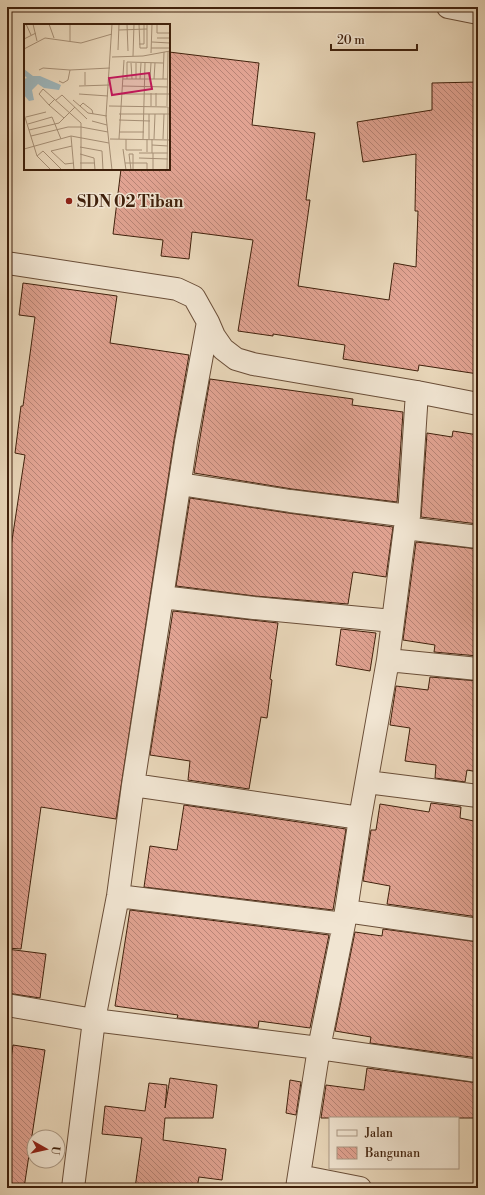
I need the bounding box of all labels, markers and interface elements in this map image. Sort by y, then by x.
inset map [24,24,170,170]
scale bar [331,26,417,52]
text: 20 m [337,33,365,48]
place label: SDN 02 Tiban [77,192,184,212]
marker: SDN 02 Tiban [64,196,74,206]
legend [329,1117,459,1169]
text: Jalan [364,1126,393,1141]
north arrow [26,1129,66,1169]
text: U [47,1145,62,1156]
text: Bangunan [364,1146,420,1161]

